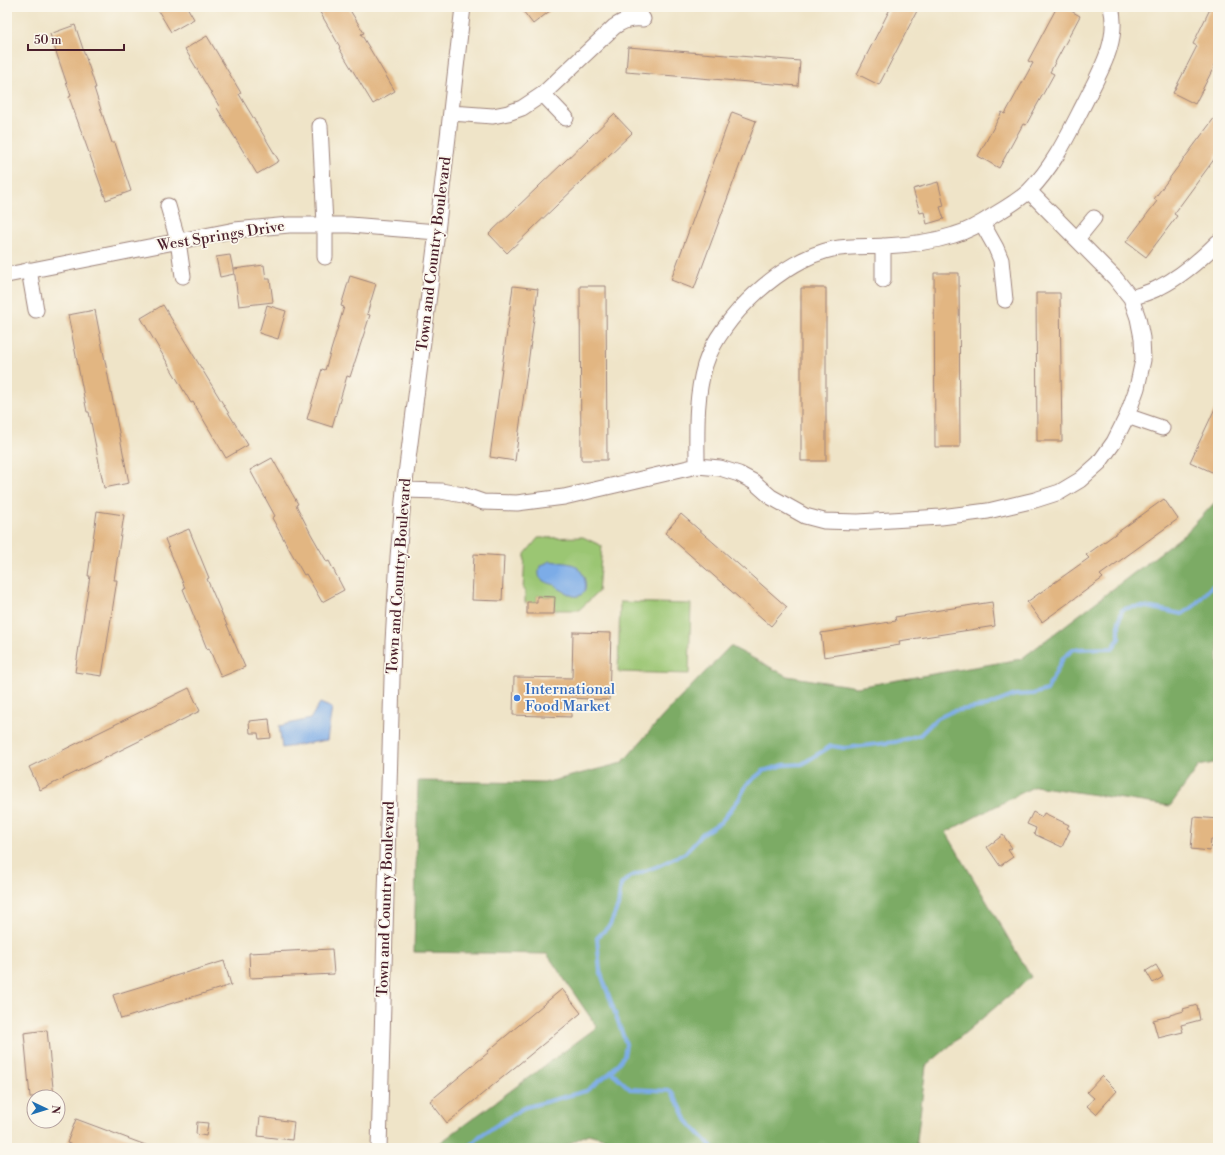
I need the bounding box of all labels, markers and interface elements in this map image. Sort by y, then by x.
scale bar [28,26,124,52]
text: 50 m [34,33,62,48]
street label: Town and Country Boulevard [413,155,455,353]
street label: West Springs Drive [155,217,286,256]
street label: Town and Country Boulevard [383,477,415,675]
place label: International Food Market [525,680,616,716]
marker: International Food Market [512,693,522,703]
street label: Town and Country Boulevard [373,800,399,997]
north arrow [26,1089,66,1129]
text: N [48,1105,62,1115]

